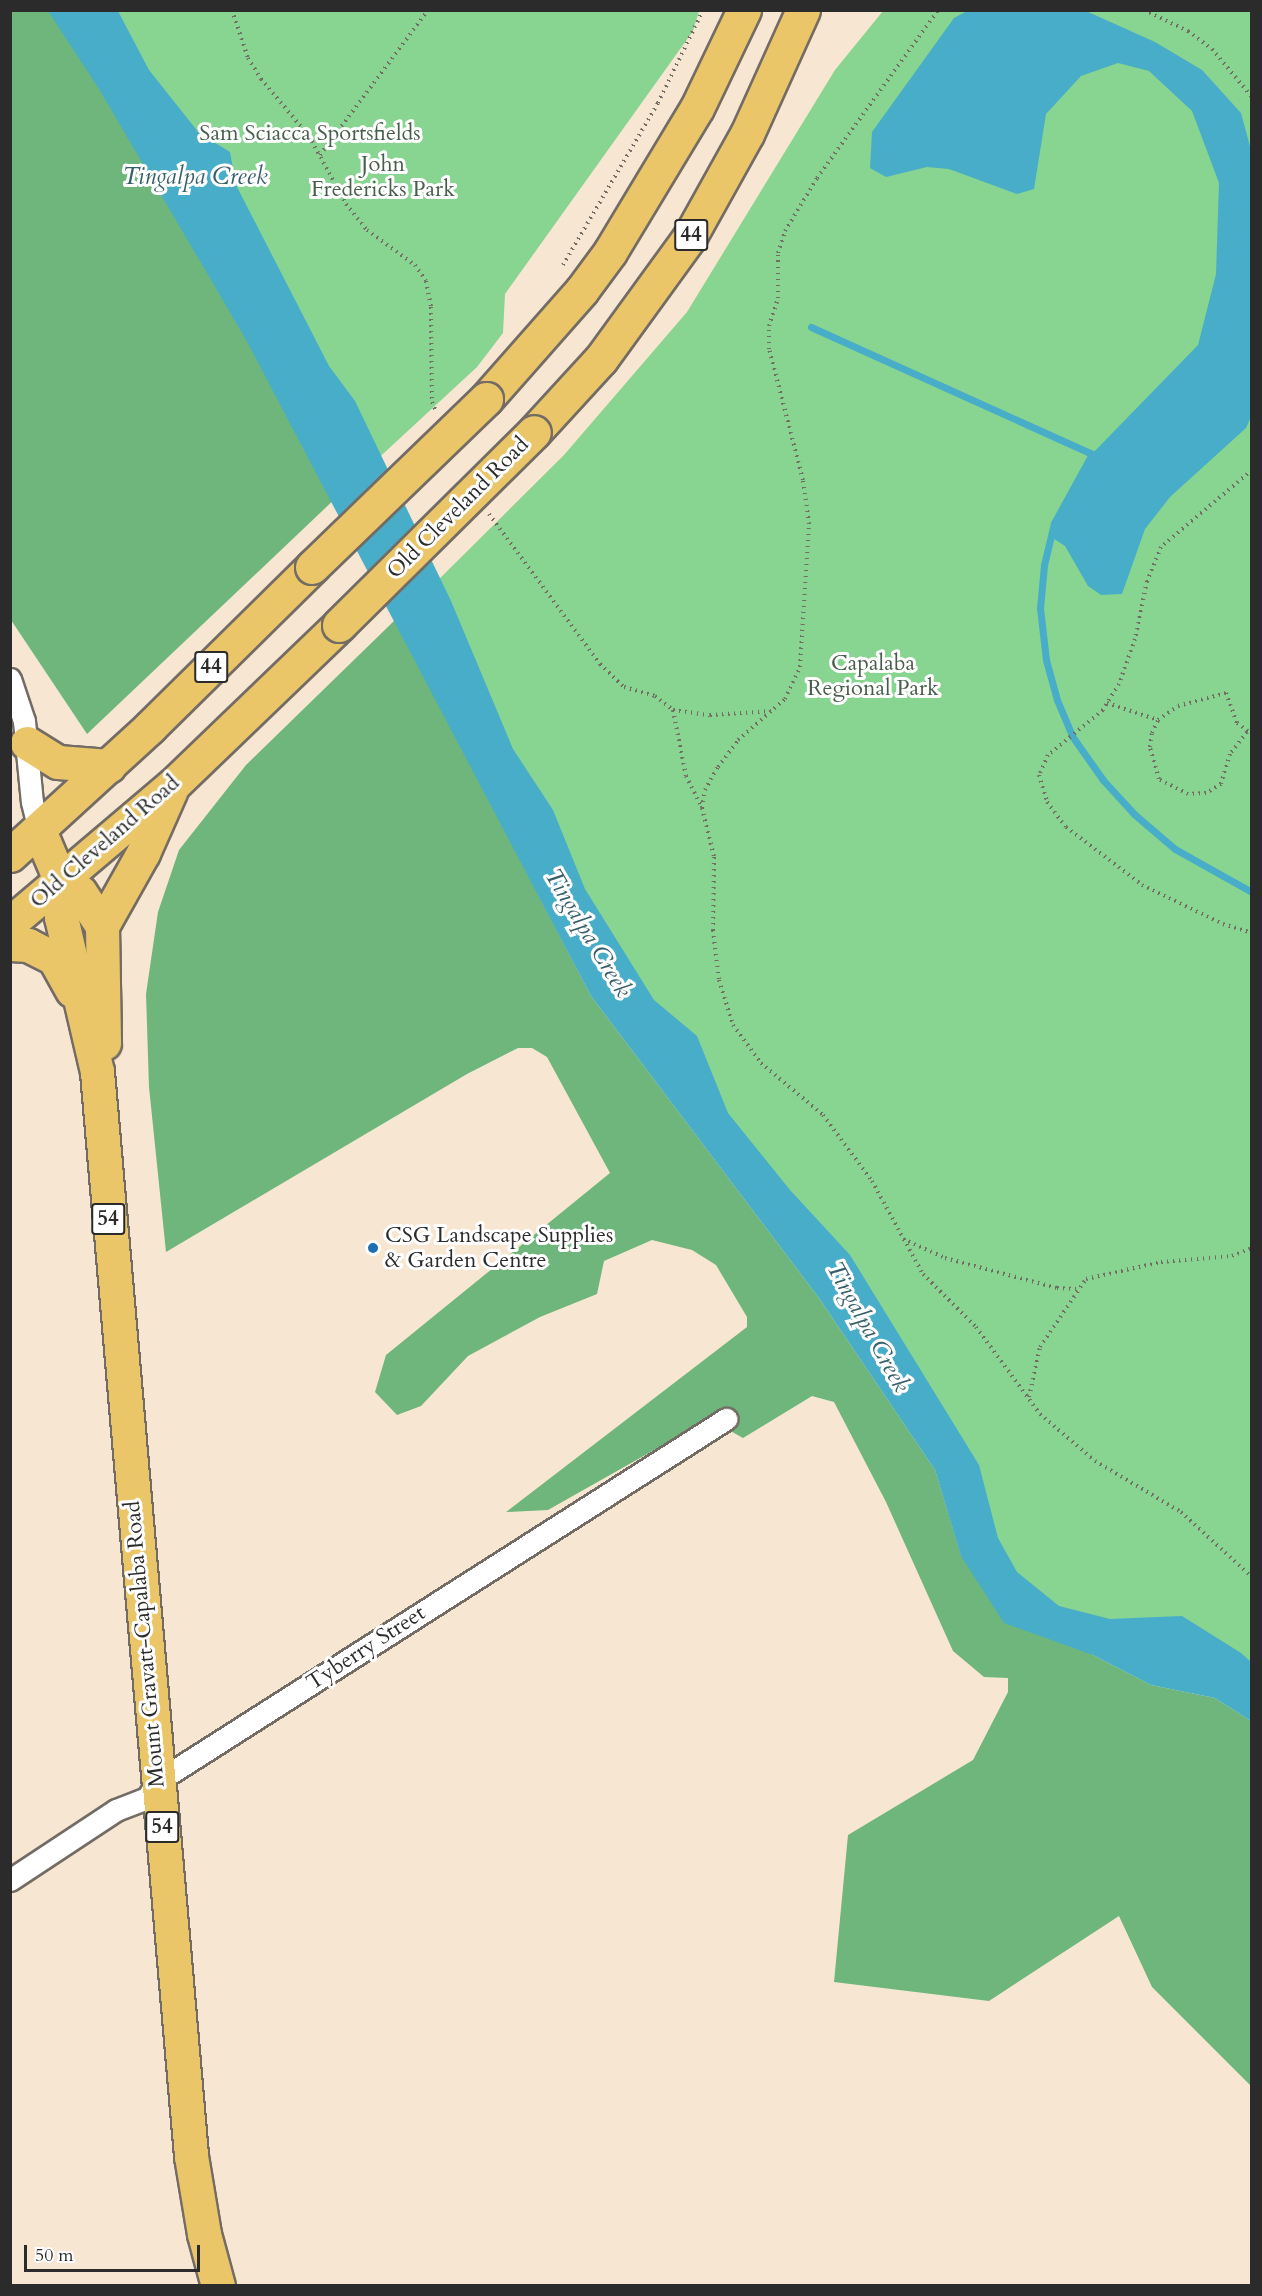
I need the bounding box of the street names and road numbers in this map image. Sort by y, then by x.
road number: 44 [673,217,709,253]
street label: Old Cleveland Road [382,432,534,584]
road number: 44 [193,649,229,685]
street label: Old Cleveland Road [25,770,185,914]
road number: 54 [90,1201,126,1237]
street label: Mount Gravatt-Capalaba Road [119,1500,171,1788]
street label: Tyberry Street [302,1600,430,1696]
road number: 54 [144,1809,180,1845]

